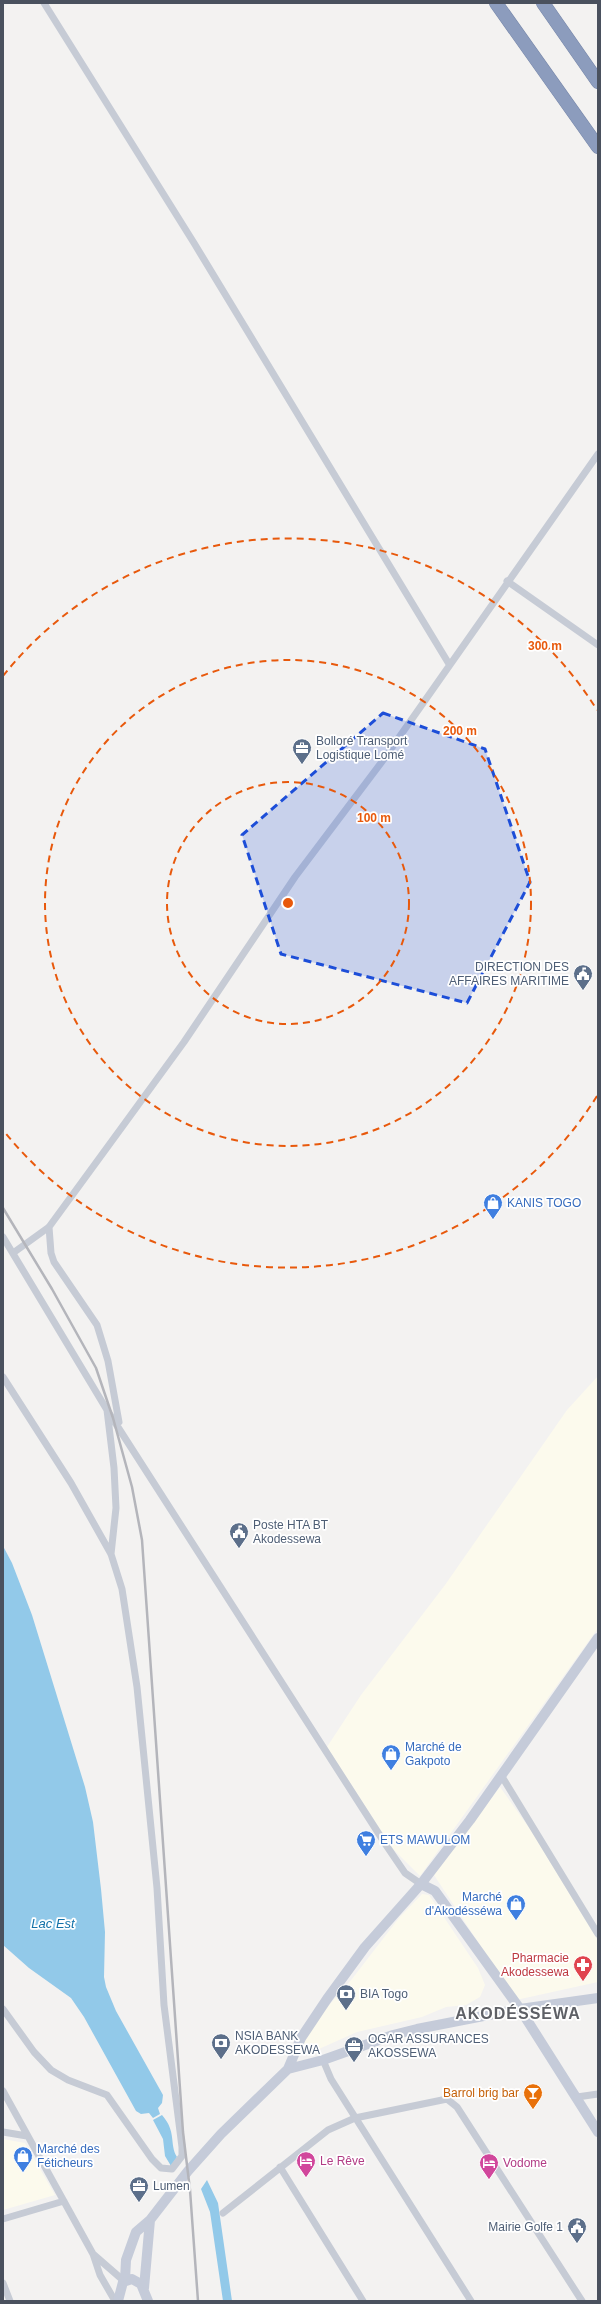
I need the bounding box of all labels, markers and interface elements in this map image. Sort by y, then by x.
text: 300 m [528,639,562,653]
text: 200 m [443,724,477,738]
place label: Bolloré Transport Logistique Lomé [316,734,408,762]
office icon: Bolloré Transport Logistique Lomé [291,737,313,765]
text: 100 m [357,811,391,825]
centre of rings [281,896,295,910]
place label: DIRECTION DES AFFAIRES MARITIME [449,960,569,988]
public building icon: DIRECTION DES AFFAIRES MARITIME [572,963,594,991]
shop icon: KANIS TOGO [482,1192,504,1220]
place label: KANIS TOGO [507,1196,581,1210]
place label: Poste HTA BT Akodessewa [253,1518,329,1546]
public building icon: Poste HTA BT Akodessewa [228,1521,250,1549]
place label: Marché de Gakpoto [405,1740,462,1768]
shop icon: Marché de Gakpoto [380,1743,402,1771]
supermarket icon: ETS MAWULOM [355,1829,377,1857]
place label: ETS MAWULOM [380,1833,470,1847]
place label: Marché d'Akodésséwa [425,1890,502,1918]
shop icon: Marché d'Akodésséwa [505,1893,527,1921]
water label: Lac Est [31,1916,76,1931]
place label: Pharmacie Akodessewa [501,1951,569,1979]
pharmacy icon: Pharmacie Akodessewa [572,1954,594,1982]
bank icon: BIA Togo [335,1983,357,2011]
place label: BIA Togo [360,1987,408,2001]
district label: AKODÉSSÉWA [455,2004,581,2022]
place label: NSIA BANK AKODESSEWA [235,2029,320,2057]
bank icon: NSIA BANK AKODESSEWA [210,2032,232,2060]
place label: OGAR ASSURANCES AKOSSEWA [368,2032,489,2060]
office icon: OGAR ASSURANCES AKOSSEWA [343,2035,365,2063]
bar icon: Barrol brig bar [522,2082,544,2110]
place label: Barrol brig bar [443,2086,519,2100]
place label: Marché des Féticheurs [37,2142,100,2170]
shop icon: Marché des Féticheurs [12,2145,34,2173]
hotel icon: Le Rêve [295,2150,317,2178]
hotel icon: Vodome [478,2152,500,2180]
place label: Le Rêve [320,2154,365,2168]
place label: Vodome [503,2156,547,2170]
office icon: Lumen [128,2175,150,2203]
place label: Lumen [153,2179,190,2193]
public building icon: Mairie Golfe 1 [566,2216,588,2244]
place label: Mairie Golfe 1 [488,2220,563,2234]

